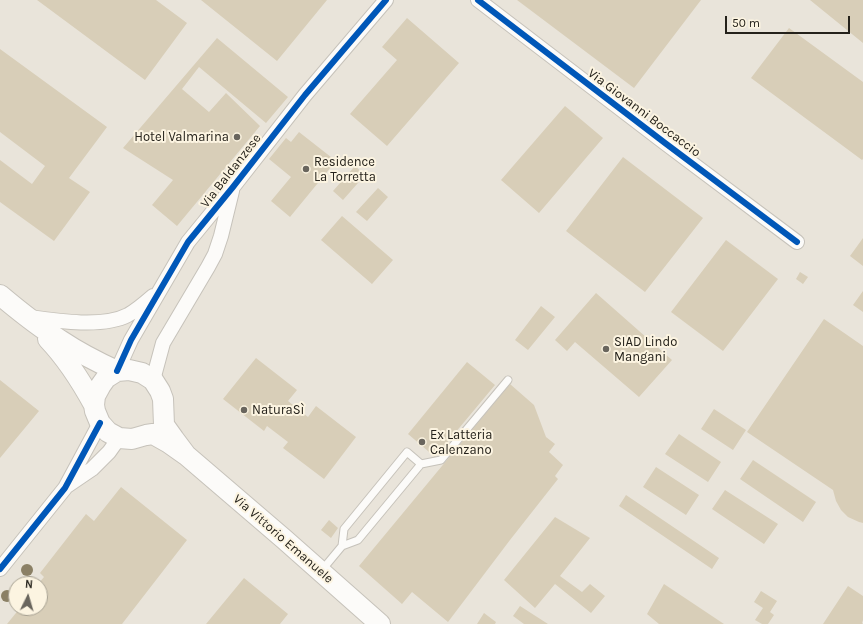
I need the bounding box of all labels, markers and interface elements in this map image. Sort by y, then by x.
scale bar [727,8,852,34]
text: 50 m [732,16,760,30]
street label: Via Giovanni Boccaccio [584,65,704,161]
place label: Hotel Valmarina [134,129,229,145]
street label: Via Baldanzese [197,131,265,211]
marker: Hotel Valmarina [232,132,242,142]
place label: Residence La Torretta [314,154,376,185]
marker: Residence La Torretta [301,164,311,174]
place label: SIAD Lindo Mangani [614,334,677,365]
marker: SIAD Lindo Mangani [601,344,611,354]
place label: NaturaSì [252,402,304,418]
marker: NaturaSì [239,405,249,415]
place label: Ex Latteria Calenzano [430,427,492,458]
marker: Ex Latteria Calenzano [417,437,427,447]
street label: Via Vittorio Emanuele [230,491,336,587]
north arrow [8,576,48,616]
text: N [24,578,33,591]

